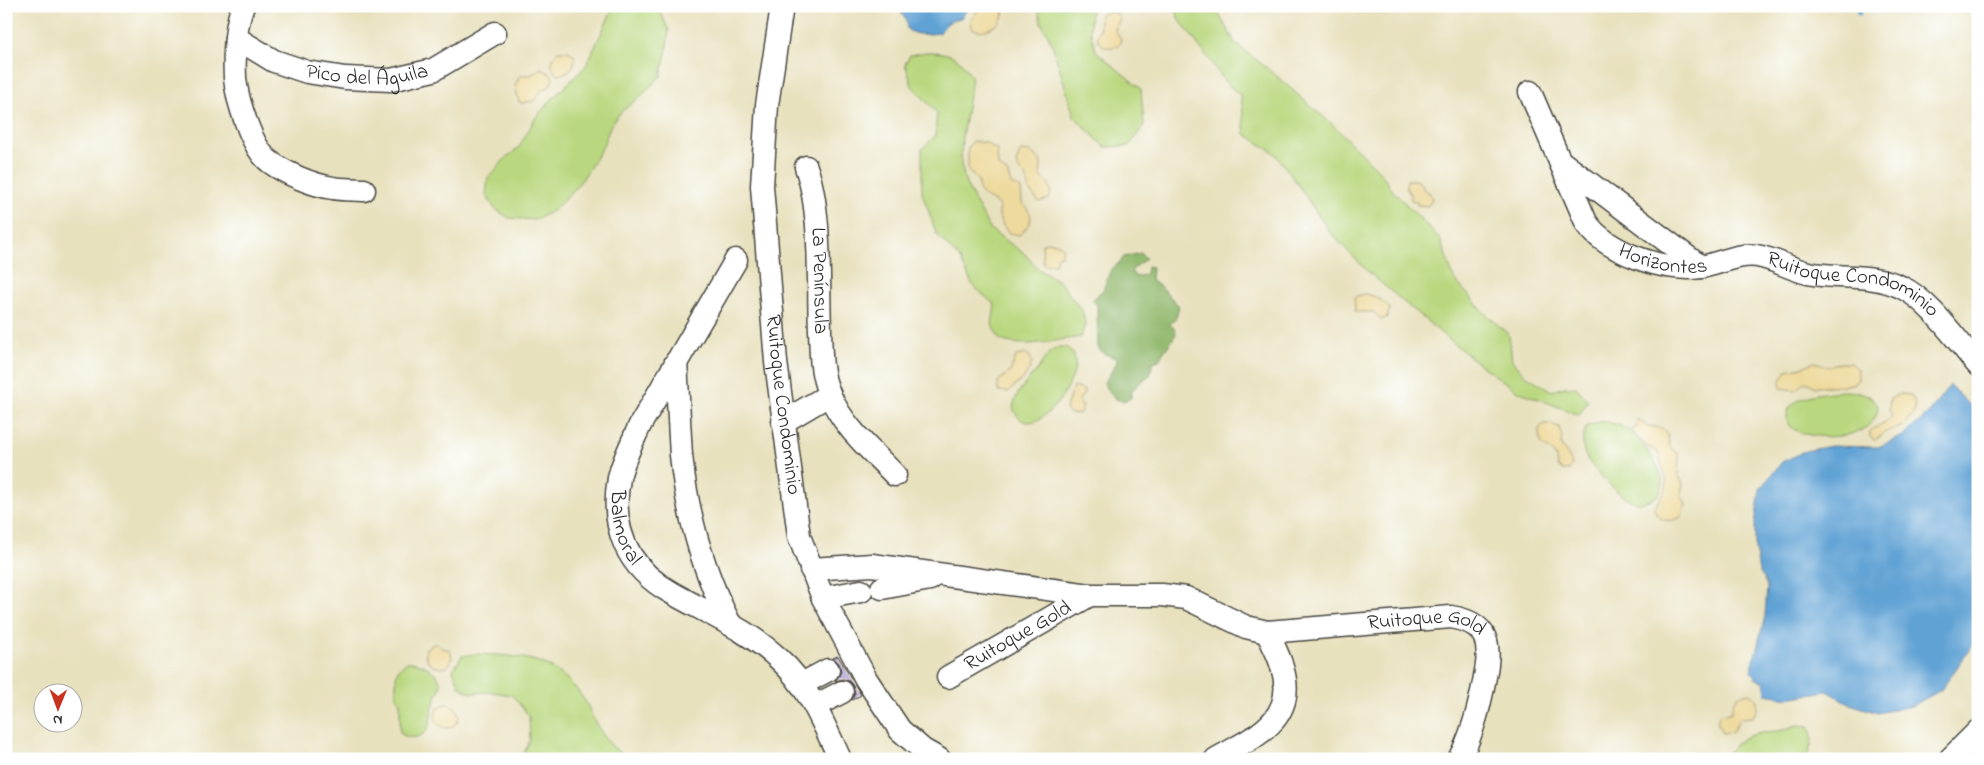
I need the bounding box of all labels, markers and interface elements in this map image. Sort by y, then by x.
street label: Pico del Águila [304,57,431,97]
street label: La Península [802,226,835,335]
street label: Horizontes [1613,236,1710,283]
street label: Ruitoque Condominio [1762,244,1946,325]
street label: Ruitoque Condominio [757,313,808,497]
street label: Balmoral [602,488,648,572]
street label: Ruitoque Gold [959,594,1078,679]
street label: Ruitoque Gold [1366,602,1493,643]
north arrow [32,682,82,732]
text: N [53,709,63,730]

